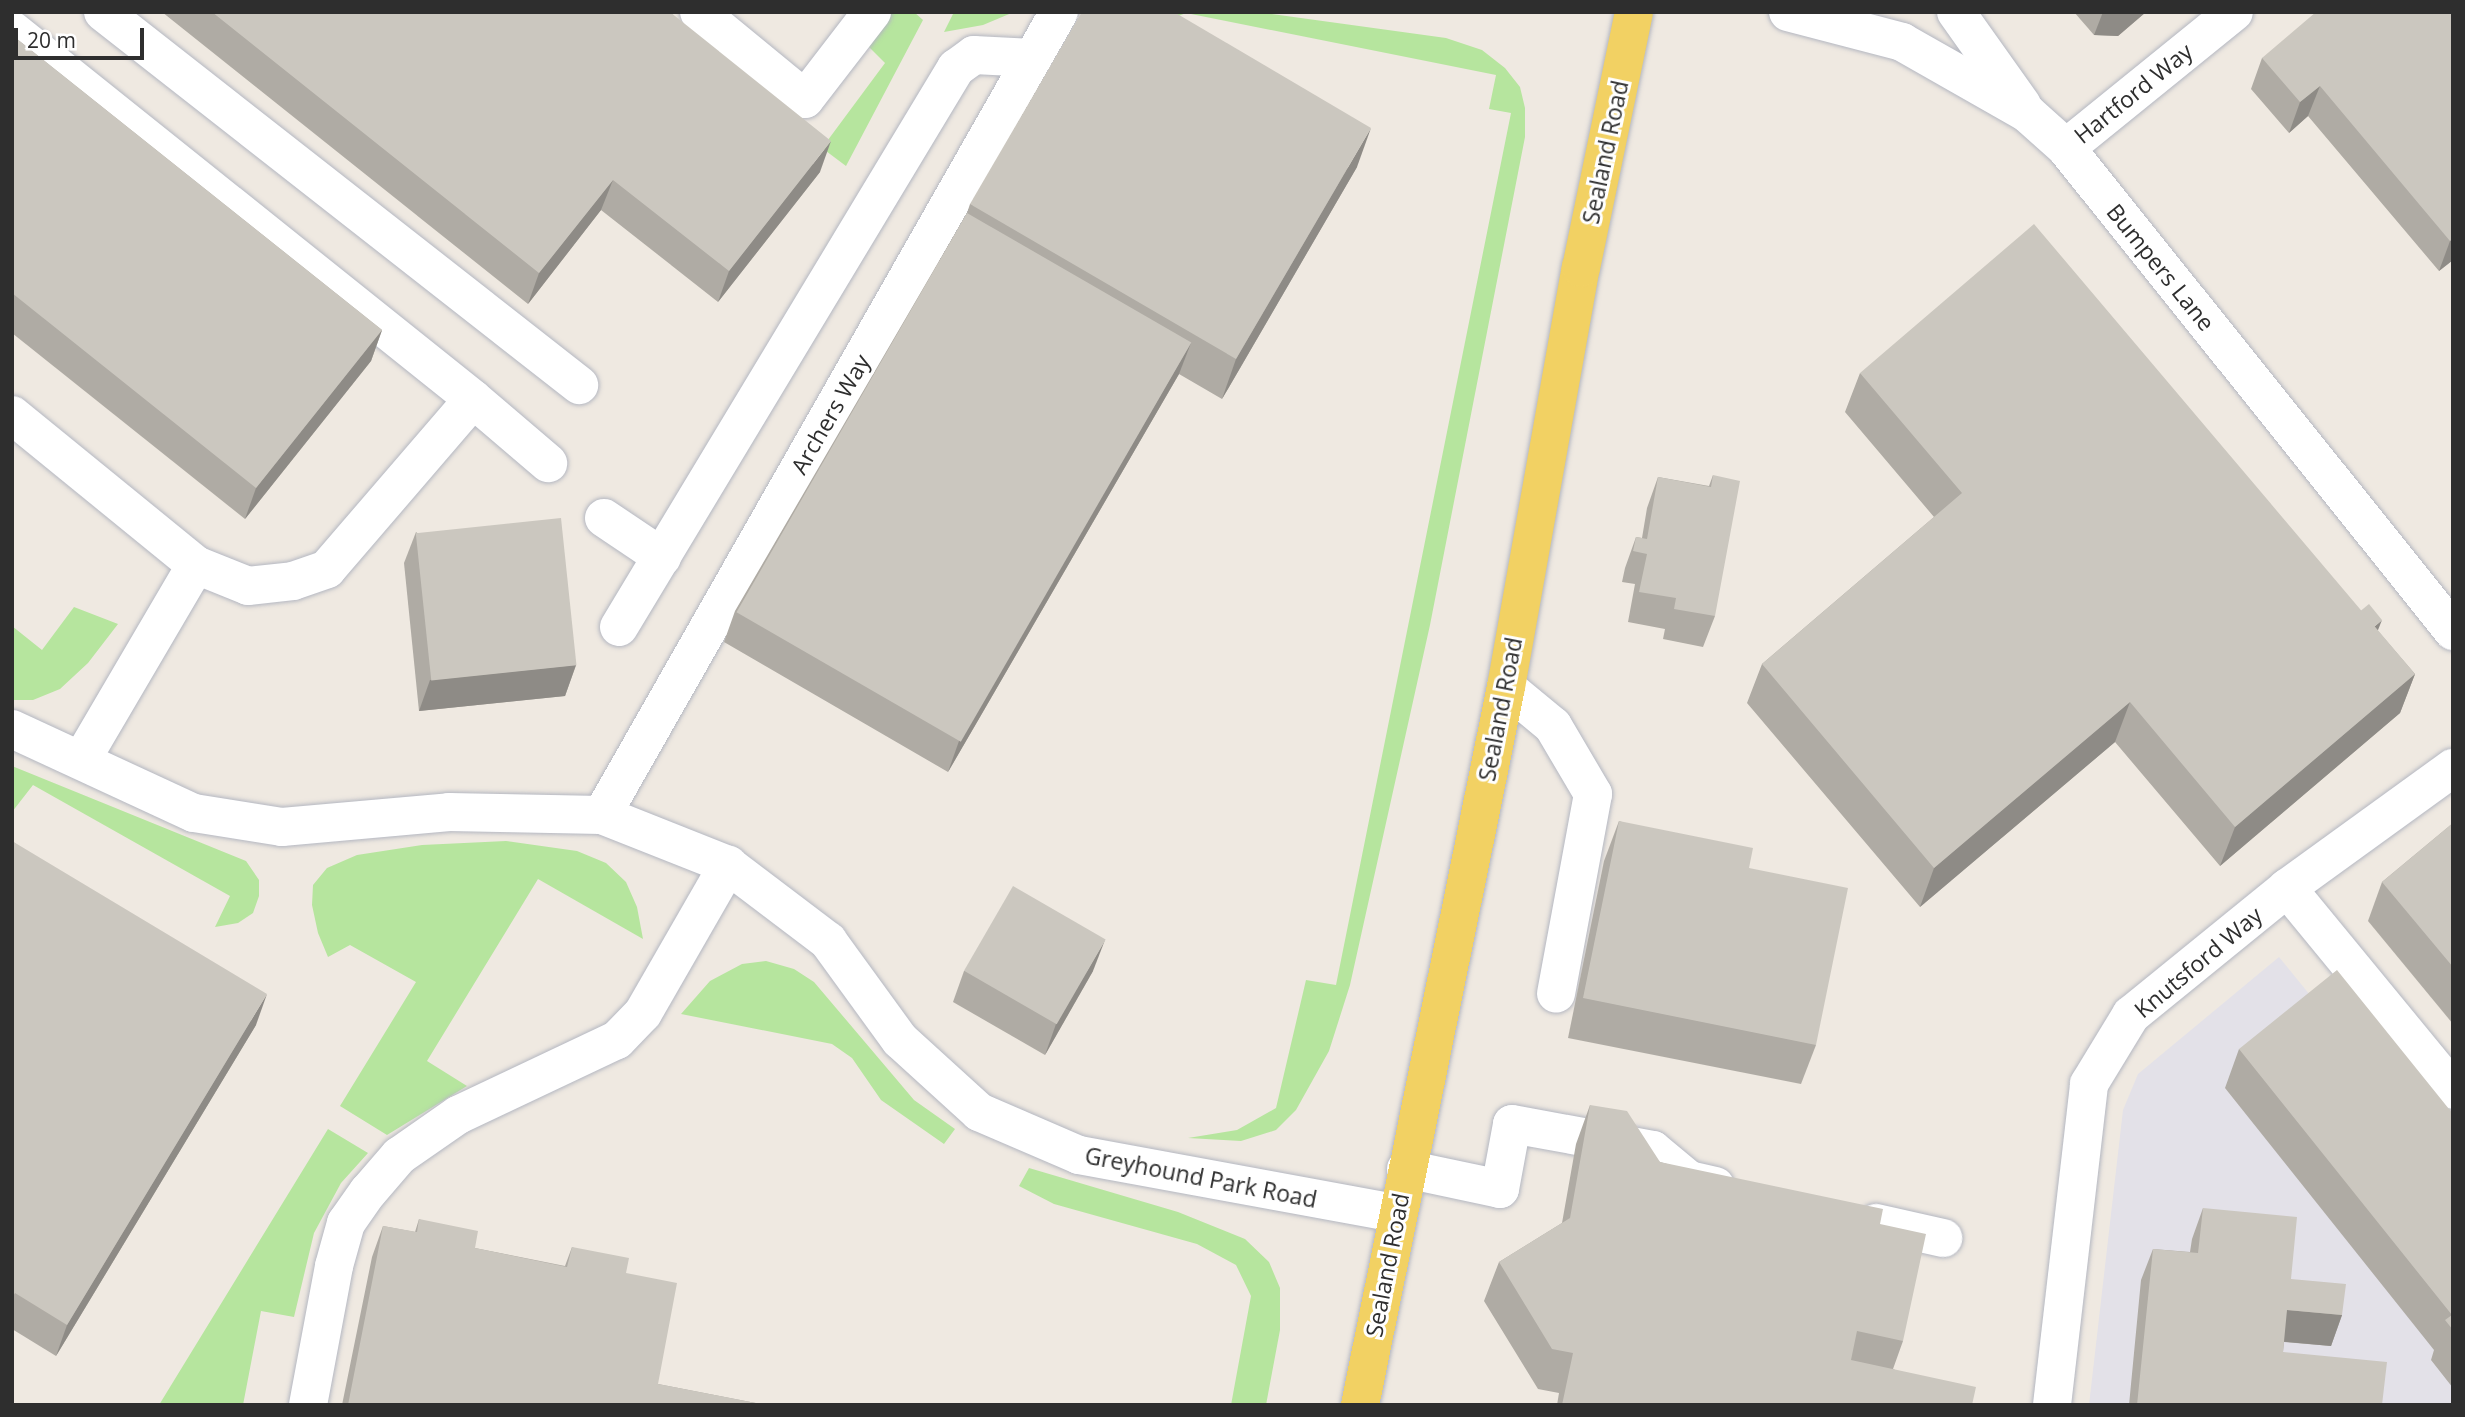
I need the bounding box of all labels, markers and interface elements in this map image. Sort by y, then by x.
scale bar [18,14,147,58]
text: 20 m [27,26,76,54]
street label: Hartford Way [2068,37,2198,149]
street label: Sealand Road [1576,78,1634,226]
street label: Bumpers Lane [2101,198,2221,336]
street label: Archers Way [785,349,875,479]
street label: Sealand Road [1473,635,1527,783]
street label: Knutsford Way [2129,901,2267,1023]
street label: Greyhound Park Road [1083,1141,1319,1213]
street label: Sealand Road [1360,1191,1414,1339]

